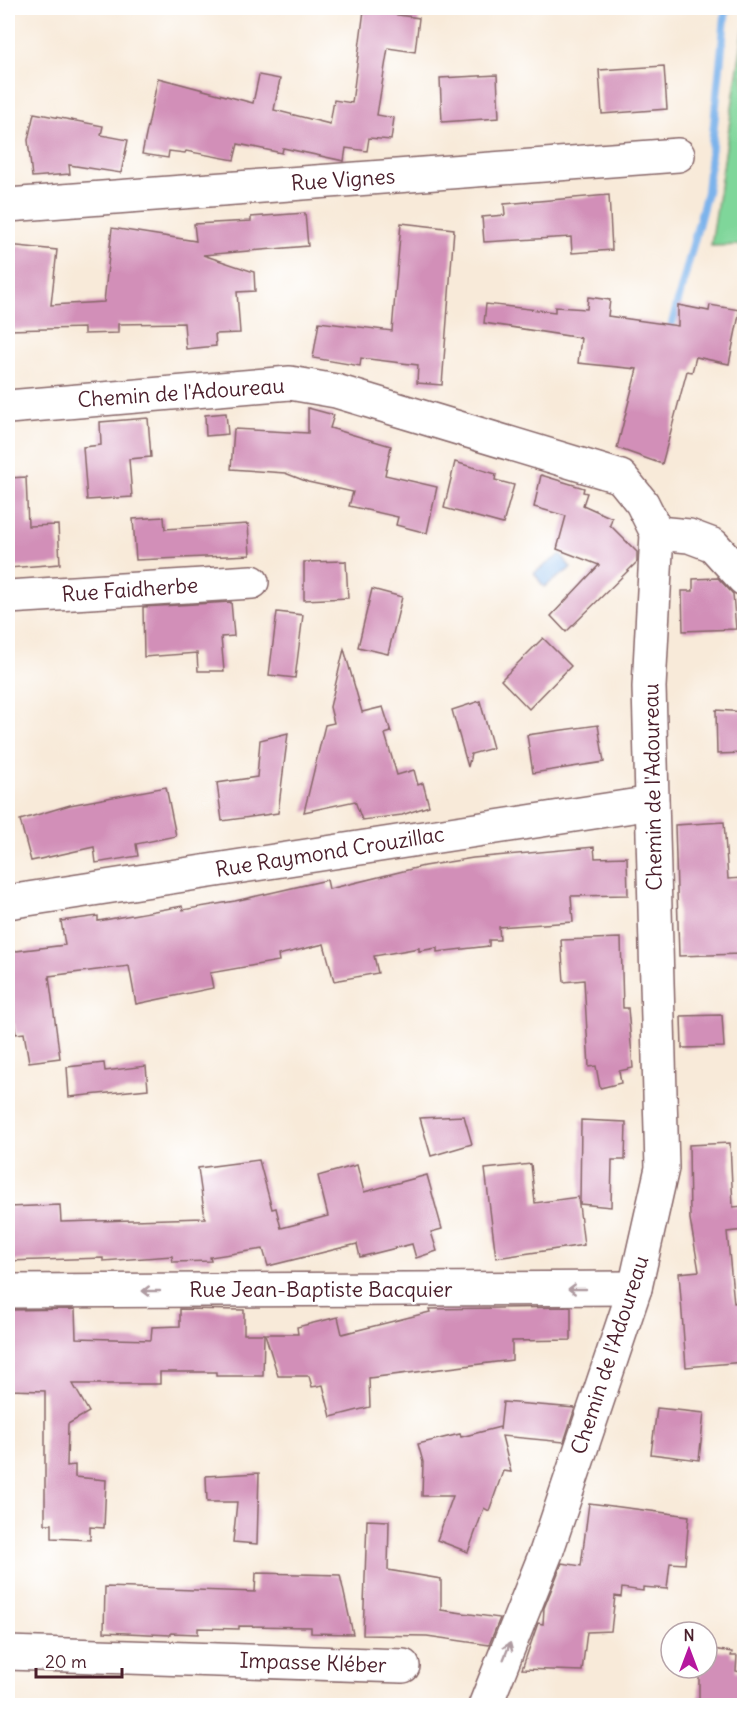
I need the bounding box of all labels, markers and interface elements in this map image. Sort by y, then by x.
street label: Rue Vignes [290,162,396,197]
street label: Chemin de l'Adoureau [77,372,285,413]
street label: Rue Faidherbe [61,571,199,608]
street label: Chemin de l'Adoureau [637,683,668,891]
street label: Rue Raymond Crouzillac [214,820,446,883]
street label: Chemin de l'Adoureau [565,1252,654,1458]
street label: Rue Jean-Baptiste Bacquier [189,1276,453,1303]
one-way arrow [567,1283,587,1294]
one-way arrow [141,1285,161,1297]
north arrow [659,1620,719,1680]
text: N [683,1625,695,1645]
scale bar [36,1641,122,1679]
one-way arrow [502,1642,513,1661]
street label: Impasse Kléber [239,1646,388,1679]
text: 20 m [45,1650,87,1673]

